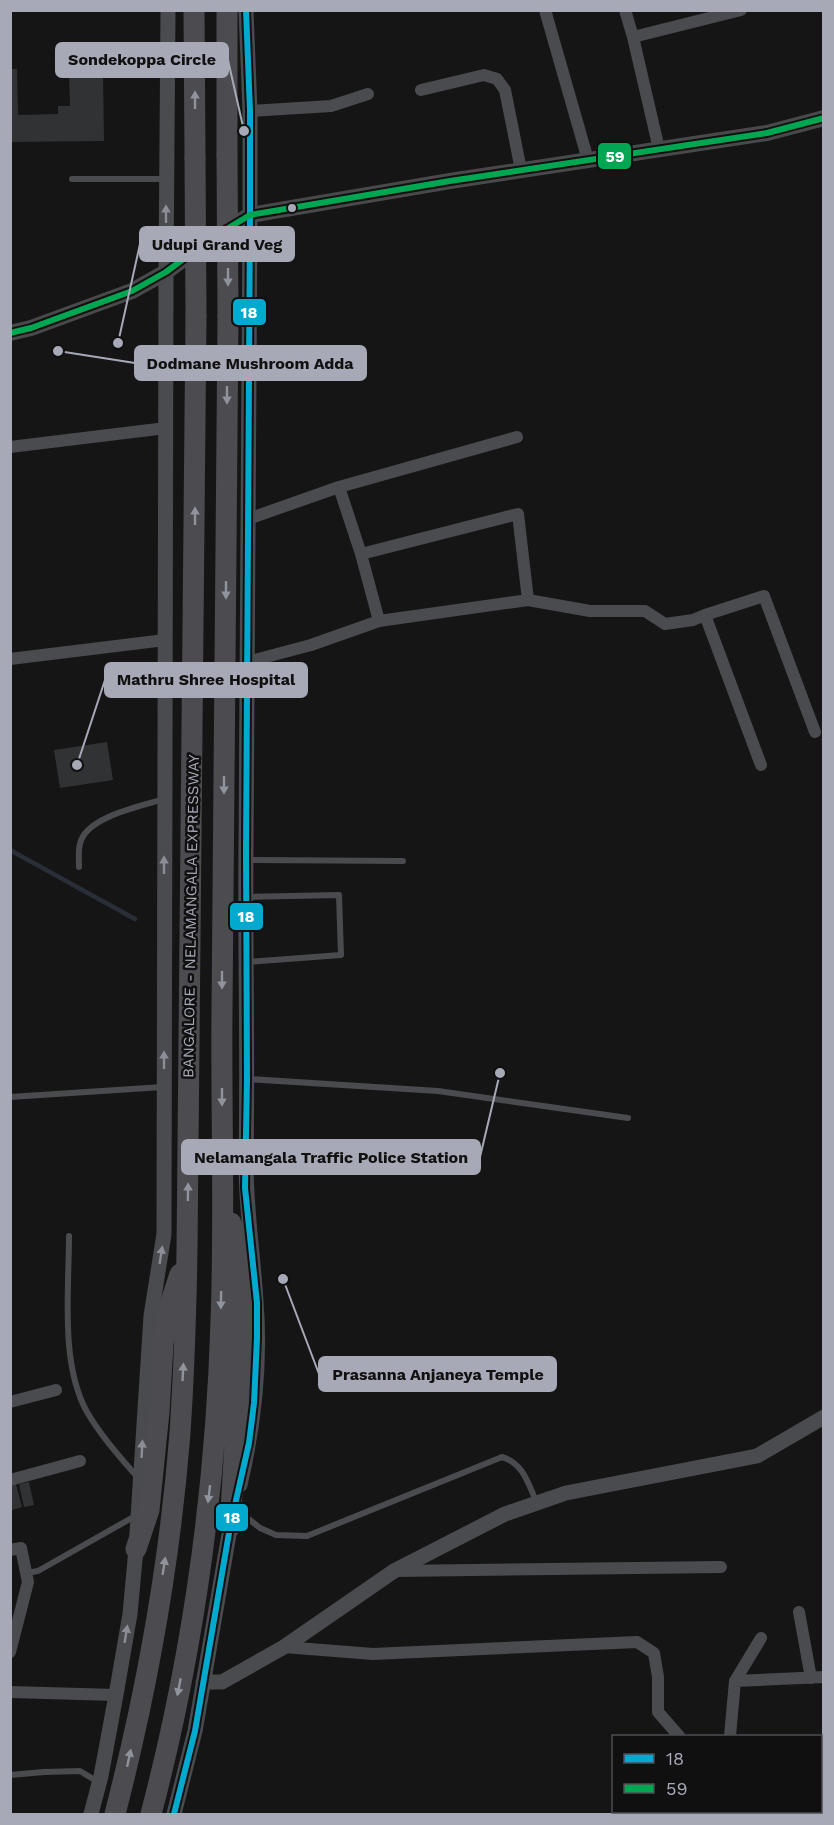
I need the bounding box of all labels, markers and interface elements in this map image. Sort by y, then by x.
callout: Sondekoppa Circle [56,43,228,77]
text: Sondekoppa Circle [68,50,216,69]
one-way arrow [190,90,200,109]
line badge: 59 [597,142,632,170]
text: 59 [605,147,625,166]
unlabelled marker [286,202,298,214]
one-way arrow [161,204,171,223]
callout: Udupi Grand Veg [140,227,294,261]
text: Udupi Grand Veg [152,235,282,254]
one-way arrow [223,267,233,286]
line badge: 18 [232,298,267,326]
text: 18 [241,303,257,322]
callout: Dodmane Mushroom Adda [135,346,366,380]
text: Dodmane Mushroom Adda [146,354,354,373]
one-way arrow [222,386,232,405]
one-way arrow [190,507,200,526]
one-way arrow [221,581,230,600]
callout: Mathru Shree Hospital [105,663,307,697]
text: Mathru Shree Hospital [117,670,296,689]
street label: BANGALORE - NELAMANGALA EXPRESSWAY [179,754,203,1078]
one-way arrow [219,776,229,795]
one-way arrow [159,855,169,874]
line badge: 18 [229,902,264,931]
text: 18 [238,907,254,926]
one-way arrow [217,971,227,990]
one-way arrow [159,1050,169,1069]
one-way arrow [217,1087,227,1106]
callout: Nelamangala Traffic Police Station [182,1140,480,1174]
text: Nelamangala Traffic Police Station [194,1148,468,1167]
one-way arrow [183,1182,193,1201]
one-way arrow [156,1245,165,1264]
one-way arrow [217,1290,226,1309]
callout: Prasanna Anjaneya Temple [319,1357,556,1391]
one-way arrow [178,1362,187,1381]
text: Prasanna Anjaneya Temple [332,1365,544,1384]
one-way arrow [137,1439,147,1458]
one-way arrow [204,1485,214,1504]
line badge: 18 [215,1503,249,1532]
text: 18 [224,1508,240,1527]
one-way arrow [159,1556,168,1575]
one-way arrow [122,1624,131,1643]
one-way arrow [174,1678,183,1697]
legend [612,1735,822,1813]
one-way arrow [125,1748,134,1767]
text: 18 [666,1748,684,1769]
text: 59 [666,1778,688,1799]

